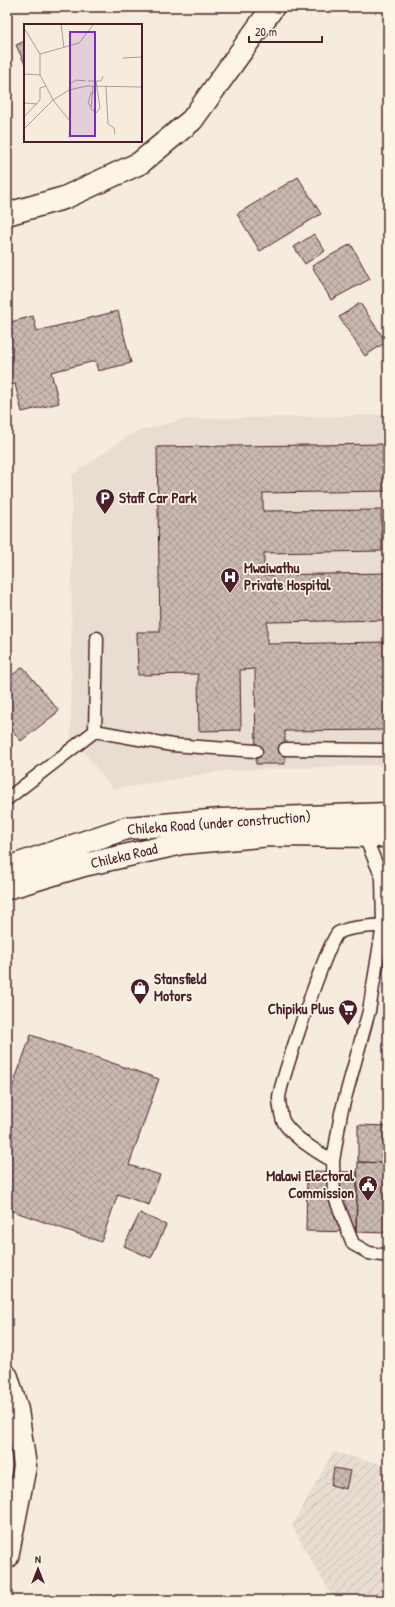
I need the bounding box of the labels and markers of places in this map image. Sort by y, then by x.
parking icon: Staff Car Park [94,487,116,515]
place label: Staff Car Park [119,487,197,508]
place label: Mwaiwathu Private Hospital [244,557,331,596]
hospital icon: Mwaiwathu Private Hospital [219,566,241,594]
place label: Stansfield Motors [154,968,206,1006]
shop icon: Stansfield Motors [129,977,151,1005]
place label: Chipiku Plus [268,998,334,1020]
supermarket icon: Chipiku Plus [337,998,359,1026]
place label: Malawi Electoral Commission [266,1165,355,1203]
public building icon: Malawi Electoral Commission [357,1174,379,1202]

